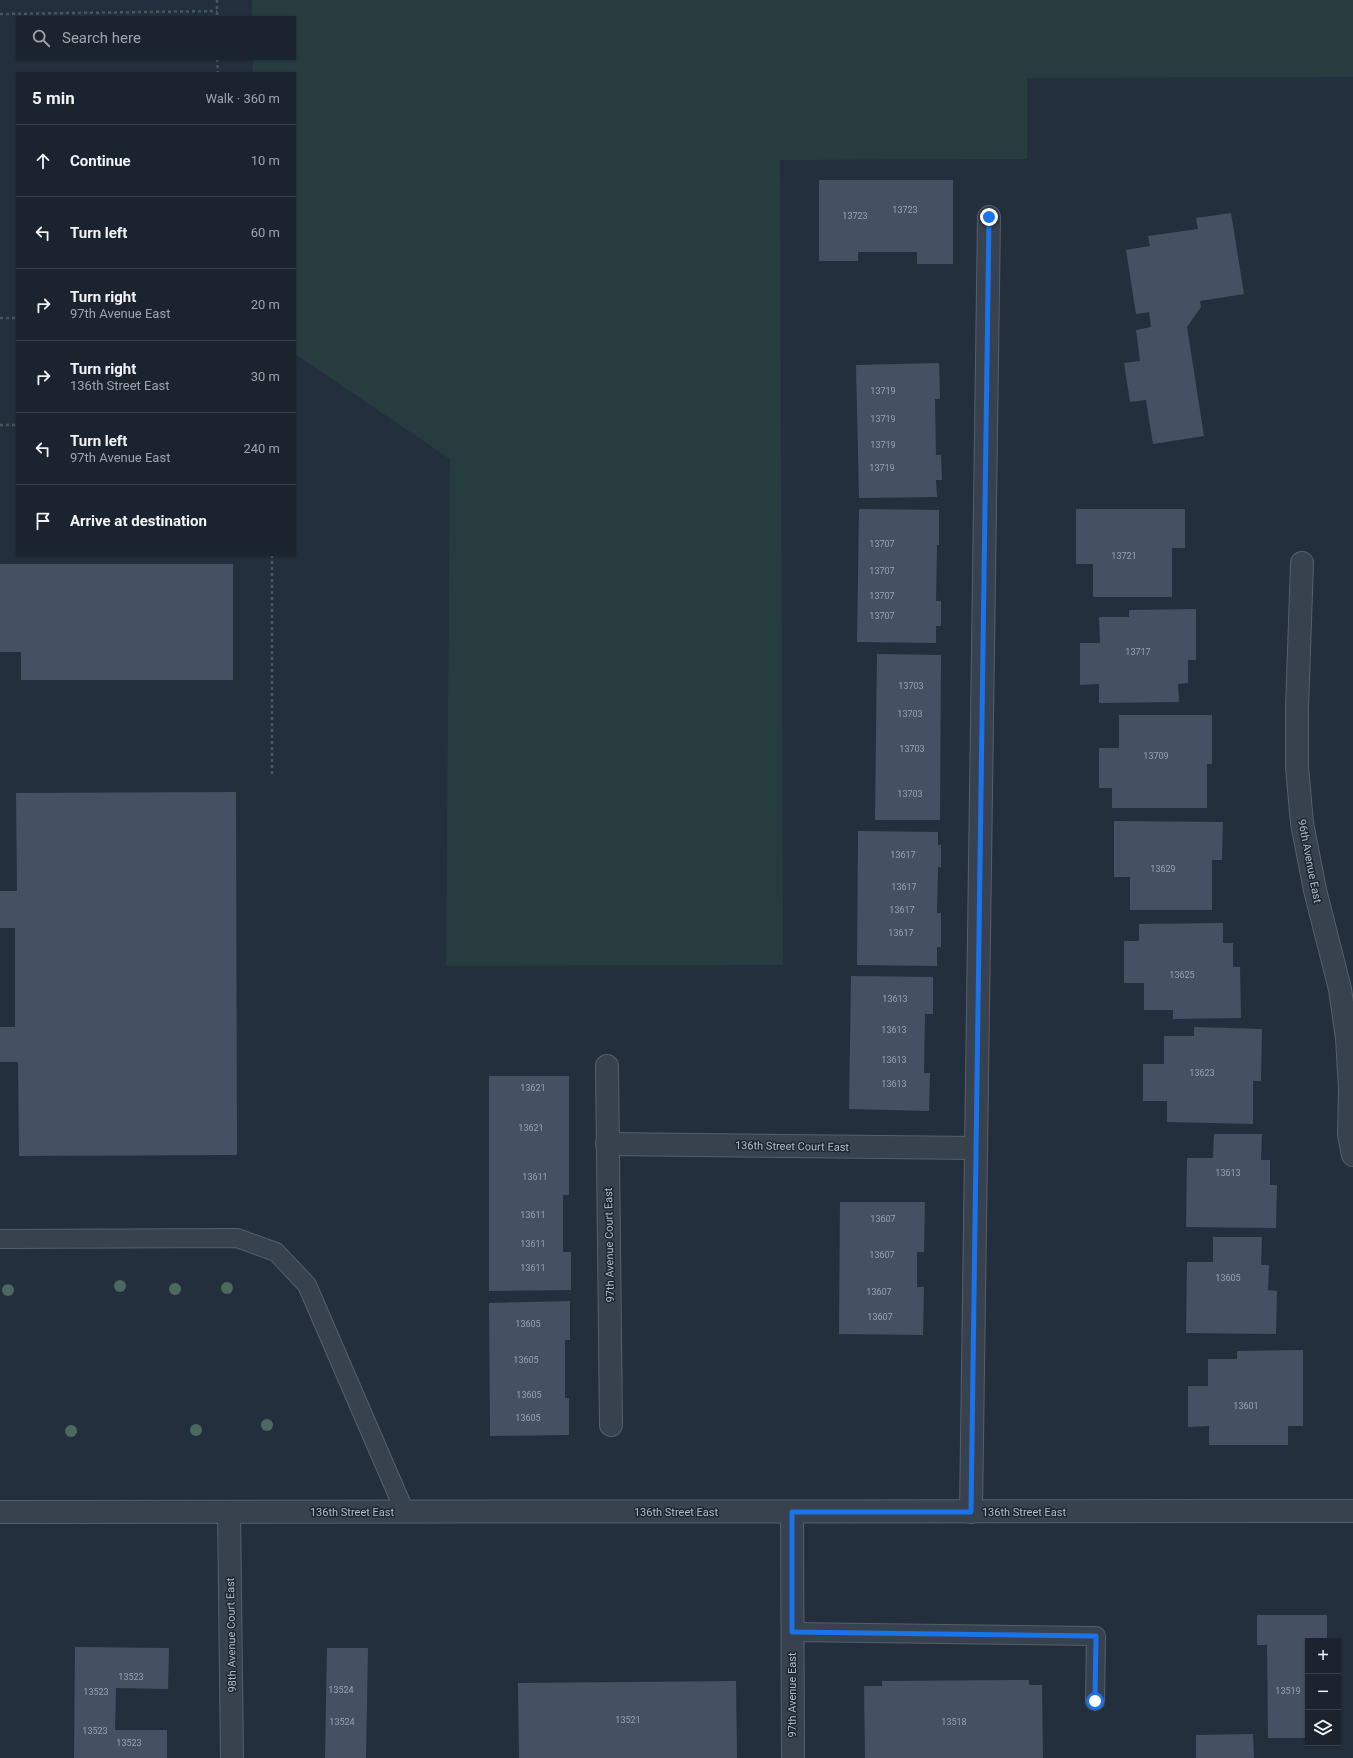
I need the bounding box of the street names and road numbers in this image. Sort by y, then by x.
street label: 96th Avenue East [1295,818,1324,904]
street label: 136th Street Court East [735,1139,850,1154]
street label: 97th Avenue Court East [602,1187,617,1302]
street label: 136th Street East [310,1506,394,1519]
street label: 136th Street East [634,1506,718,1519]
street label: 136th Street East [982,1506,1066,1519]
street label: 98th Avenue Court East [224,1577,239,1692]
street label: 97th Avenue East [786,1652,799,1737]

